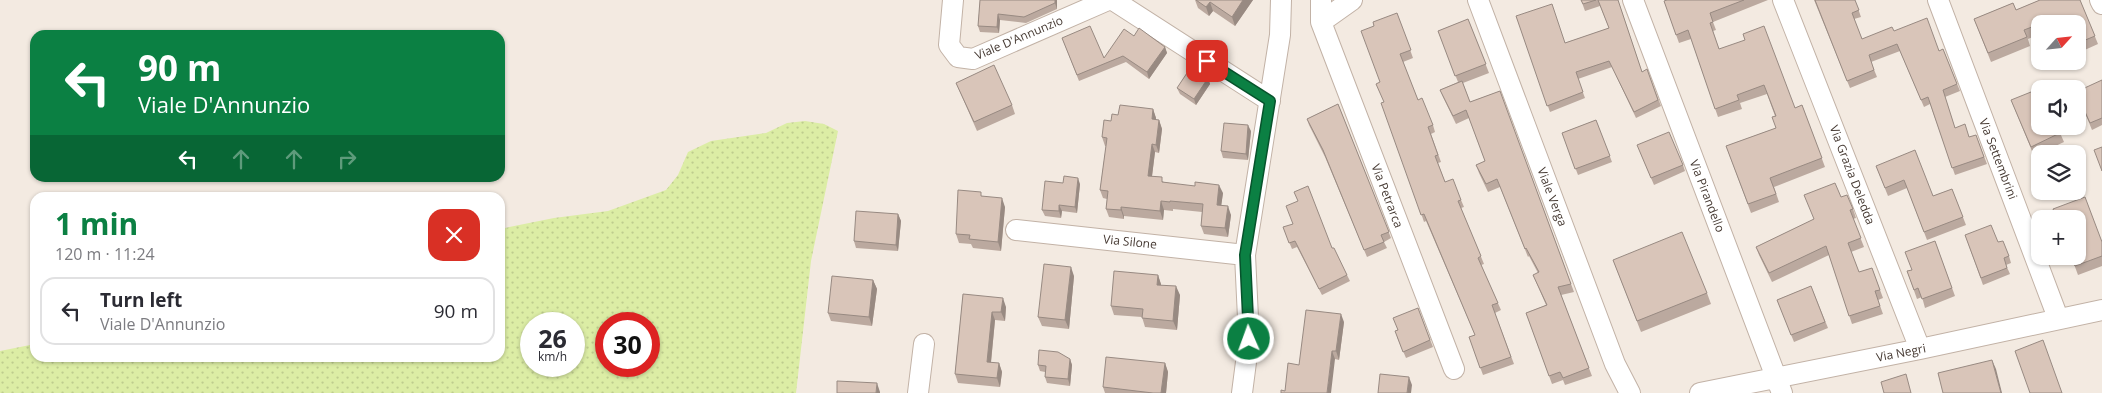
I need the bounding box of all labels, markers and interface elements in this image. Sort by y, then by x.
street label: Viale D'Annunzio [972,11,1065,64]
north arrow [2031,15,2086,70]
map controls [2031,15,2086,265]
pin [1186,40,1228,82]
text: 90 m [138,44,221,91]
icon: arrive [1193,47,1221,75]
icon: left [55,50,120,115]
button: sound [2031,80,2086,135]
text: Viale D'Annunzio [138,89,310,119]
street label: Via Settembrini [1975,116,2022,202]
street label: Via Grazia Deledda [1826,123,1879,227]
icon: left [174,145,202,173]
icon: ahead [227,145,255,173]
icon: ahead [280,145,308,173]
icon: right [333,145,361,173]
button: layers [2031,145,2086,200]
street label: Via Pirandello [1686,157,1729,235]
street label: Via Petrarca [1368,161,1407,230]
street label: Viale Verga [1533,165,1571,229]
text: 1 min [55,203,138,244]
button: close [428,209,480,261]
button: + [2031,210,2086,265]
street label: Via Silone [1102,230,1158,253]
text: 120 m · 11:24 [55,243,155,265]
text: Turn left [100,287,182,313]
icon: left [57,297,85,325]
text: 90 m [434,298,478,324]
speed limit sign: 30 [595,312,660,377]
position arrow [1222,312,1274,364]
text: Viale D'Annunzio [100,313,225,335]
text: 26 [538,321,567,355]
street label: Via Negri [1875,339,1927,366]
text: km/h [538,348,567,365]

